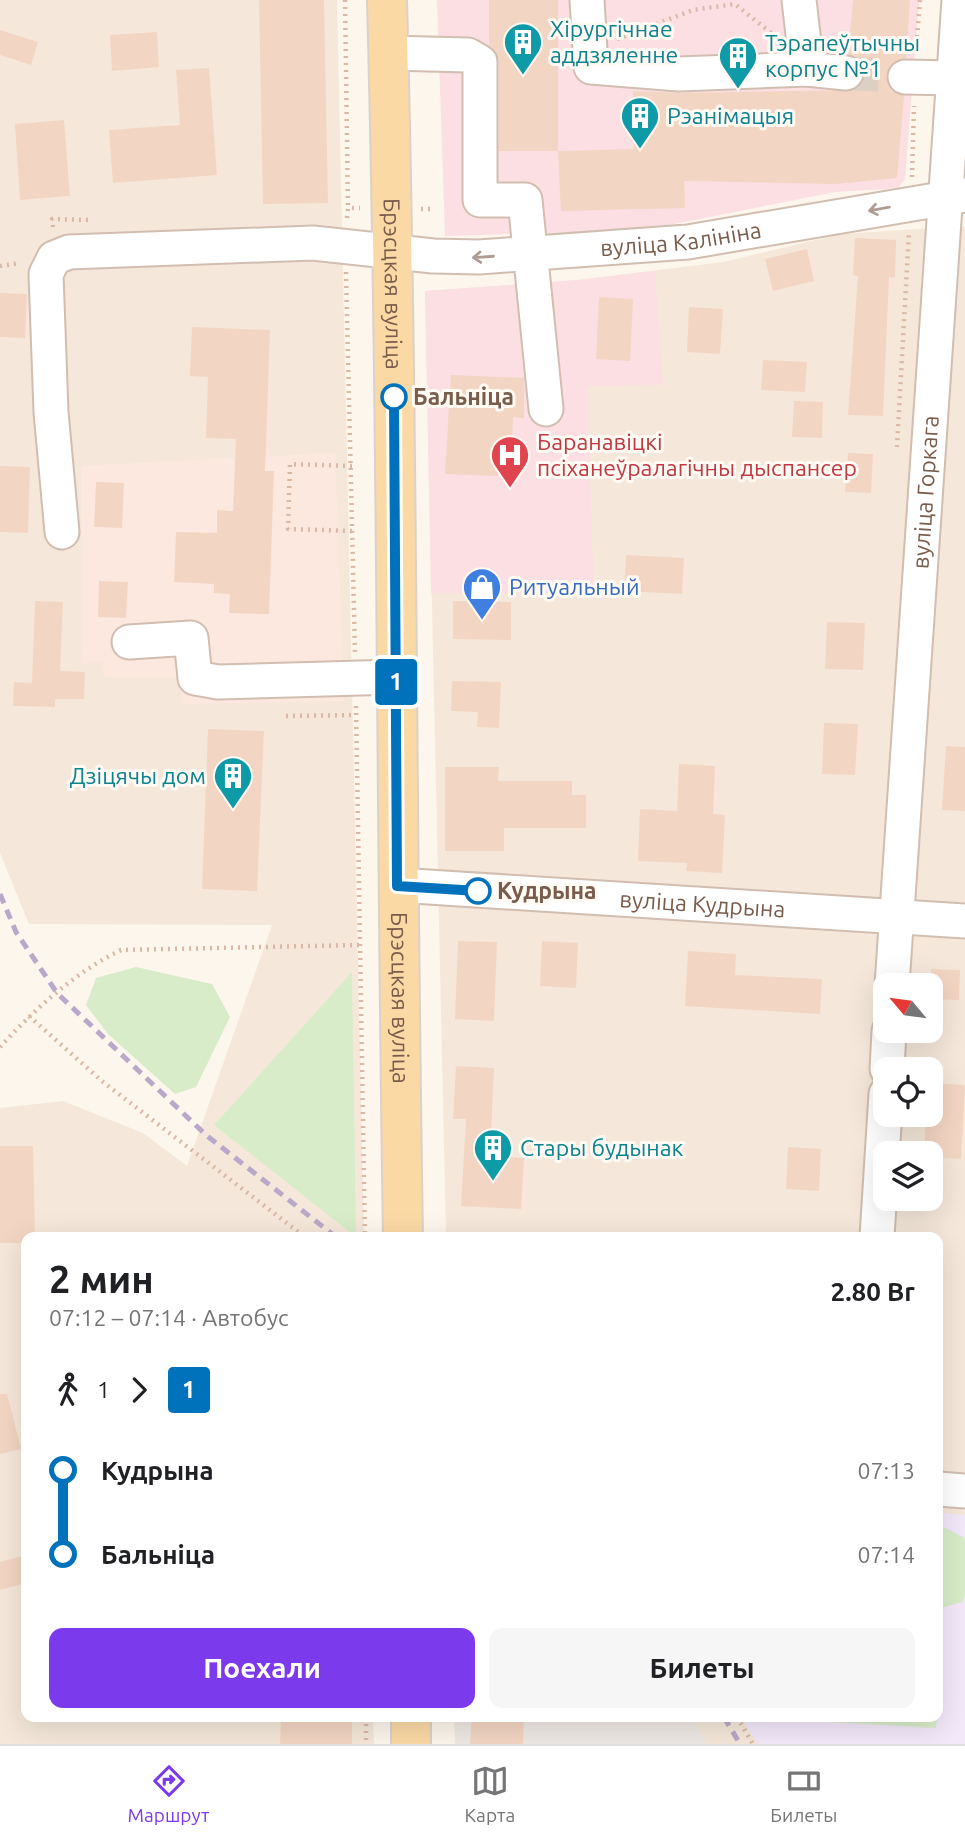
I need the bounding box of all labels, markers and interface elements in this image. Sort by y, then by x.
place label: Хірургічнае аддзяленне [550,16,678,67]
building icon: Хірургічнае аддзяленне [502,21,544,76]
place label: Тэрапеўтычны корпус №1 [765,30,920,81]
building icon: Тэрапеўтычны корпус №1 [717,35,759,90]
building icon: Рэанімацыя [619,95,661,150]
place label: Рэанімацыя [667,103,794,128]
street label: Брэсцкая вуліца [379,198,407,370]
one-way arrow [868,203,891,216]
street label: вуліца Калініна [599,217,763,260]
one-way arrow [472,250,495,263]
marker: Бальніца [381,384,407,410]
place label: Бальніца [413,384,514,409]
street label: вуліца Горкага [907,415,943,570]
place label: Баранавіцкі псіханеўралагічны дыспансер [537,429,857,480]
hospital icon: Баранавіцкі псіханеўралагічны дыспансер [489,434,531,489]
shop icon: Ритуальный [461,566,503,621]
place label: Ритуальный [509,574,640,599]
line badge: 1 [373,659,419,705]
text: 1 [389,668,403,695]
building icon: Дзіцячы дом [212,755,254,810]
place label: Дзіцячы дом [70,763,206,788]
marker: Кудрына [465,878,491,904]
place label: Кудрына [497,878,597,903]
street label: вуліца Кудрына [619,886,786,922]
street label: Брэсцкая вуліца [387,912,414,1084]
north arrow [873,973,943,1043]
map controls [873,973,943,1211]
button: locate [873,1057,943,1127]
building icon: Стары будынак [472,1127,514,1182]
place label: Стары будынак [520,1135,684,1160]
button: layers [873,1141,943,1211]
text: 2 мин [49,1258,154,1300]
text: 2.80 Br [831,1277,915,1306]
text: 07:12 – 07:14 · Автобус [49,1305,289,1330]
icon: walk [49,1371,87,1409]
icon: forward [120,1371,158,1409]
text: 1 [182,1376,196,1403]
text: 1 [97,1377,110,1402]
text: Кудрына [101,1456,214,1485]
text: 07:13 [857,1458,915,1483]
text: Бальніца [101,1540,215,1569]
text: 07:14 [857,1542,915,1567]
button: Поехали [49,1628,475,1708]
button: Билеты [489,1628,915,1708]
tab: Маршрут [128,1762,209,1826]
tab: Карта [465,1762,515,1826]
tab: Билеты [770,1762,837,1826]

